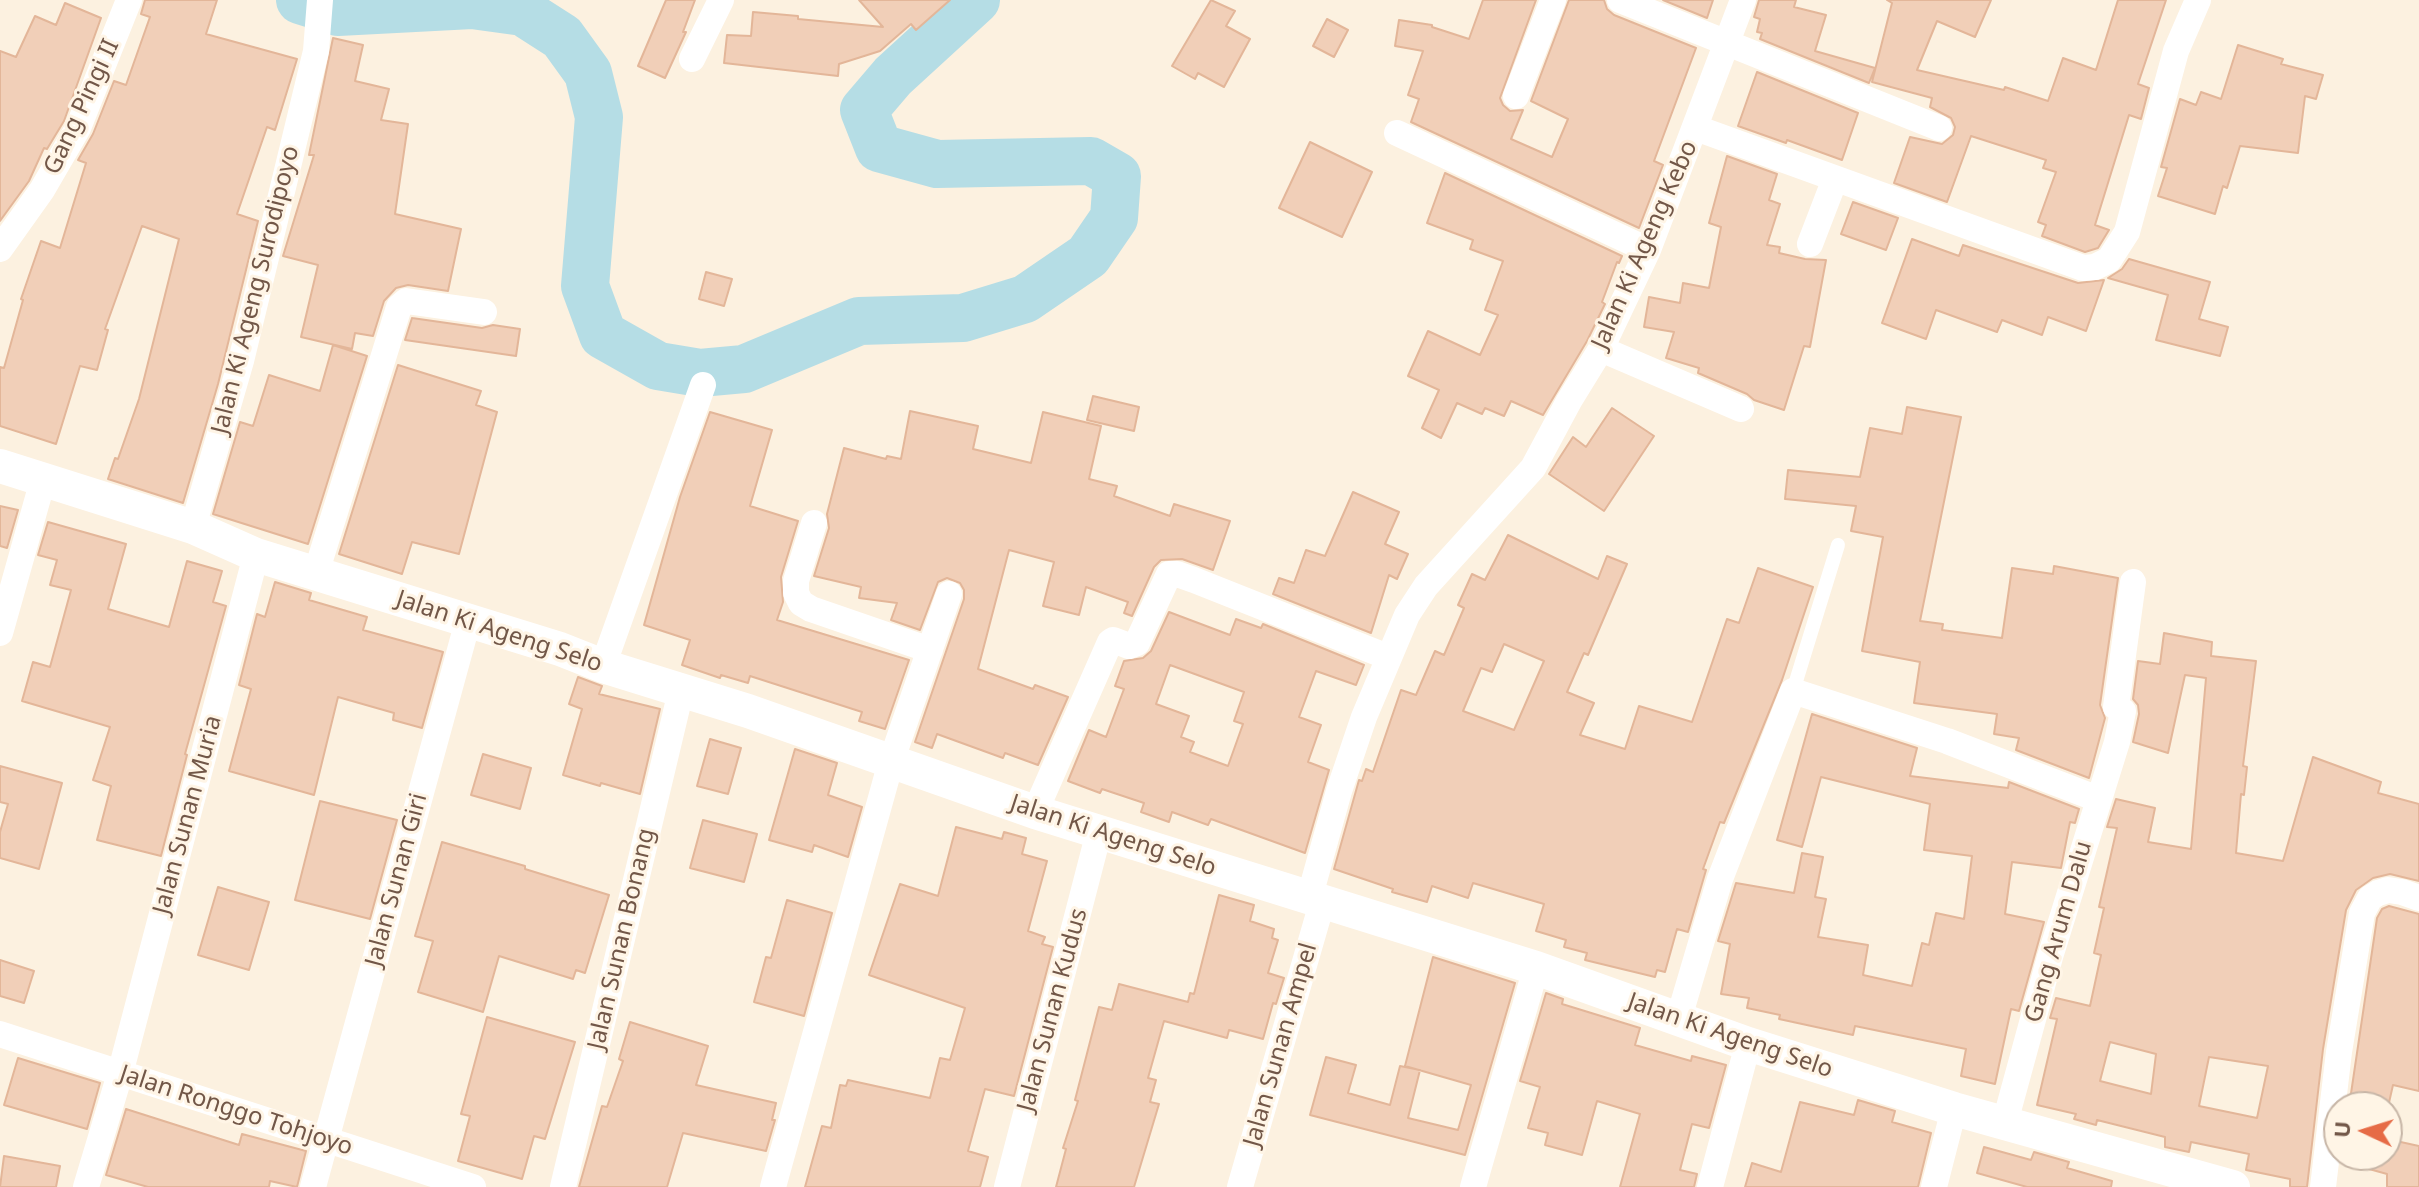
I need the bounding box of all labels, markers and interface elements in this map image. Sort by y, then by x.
street label: Gang Pingi II [38,35,126,179]
street label: Jalan Ki Ageng Kebo [1586,136,1704,354]
street label: Jalan Ki Ageng Surodipoyo [206,143,306,437]
street label: Jalan Ki Ageng Selo [392,585,606,679]
street label: Jalan Sunan Muria [148,713,228,917]
street label: Jalan Ki Ageng Selo [1006,789,1220,883]
street label: Jalan Sunan Giri [360,790,434,970]
street label: Jalan Sunan Bonang [583,826,661,1052]
street label: Gang Arum Dalu [2019,838,2099,1026]
street label: Jalan Sunan Kudus [1012,905,1094,1115]
street label: Jalan Sunan Ampel [1238,940,1324,1150]
street label: Jalan Ki Ageng Selo [1624,987,1836,1085]
street label: Jalan Ronggo Tohjoyo [116,1060,356,1162]
north arrow [2323,1091,2403,1171]
text: U [2326,1120,2357,1139]

